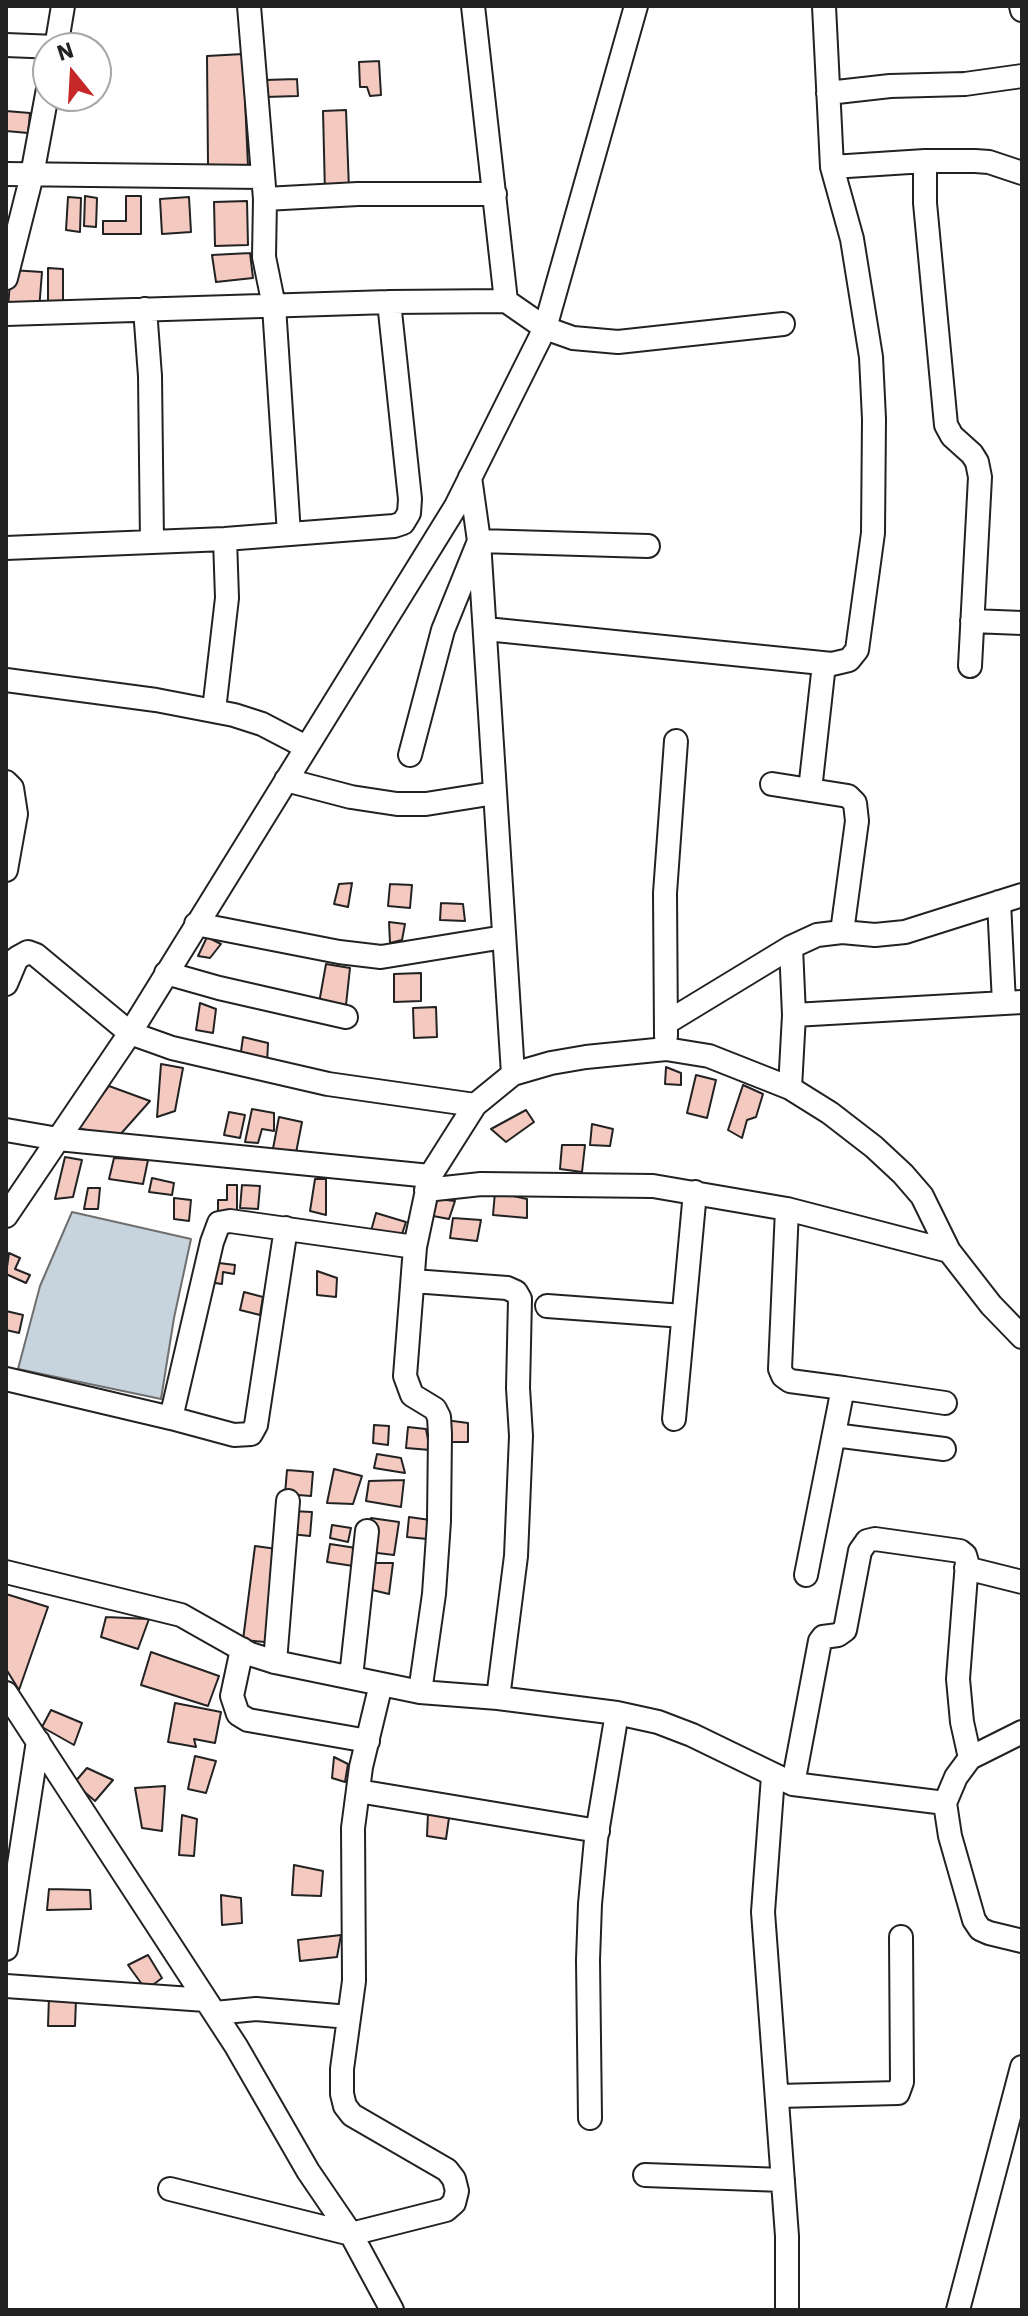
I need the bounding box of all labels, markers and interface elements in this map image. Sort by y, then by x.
north arrow [32,32,112,112]
text: N [53,34,77,67]

